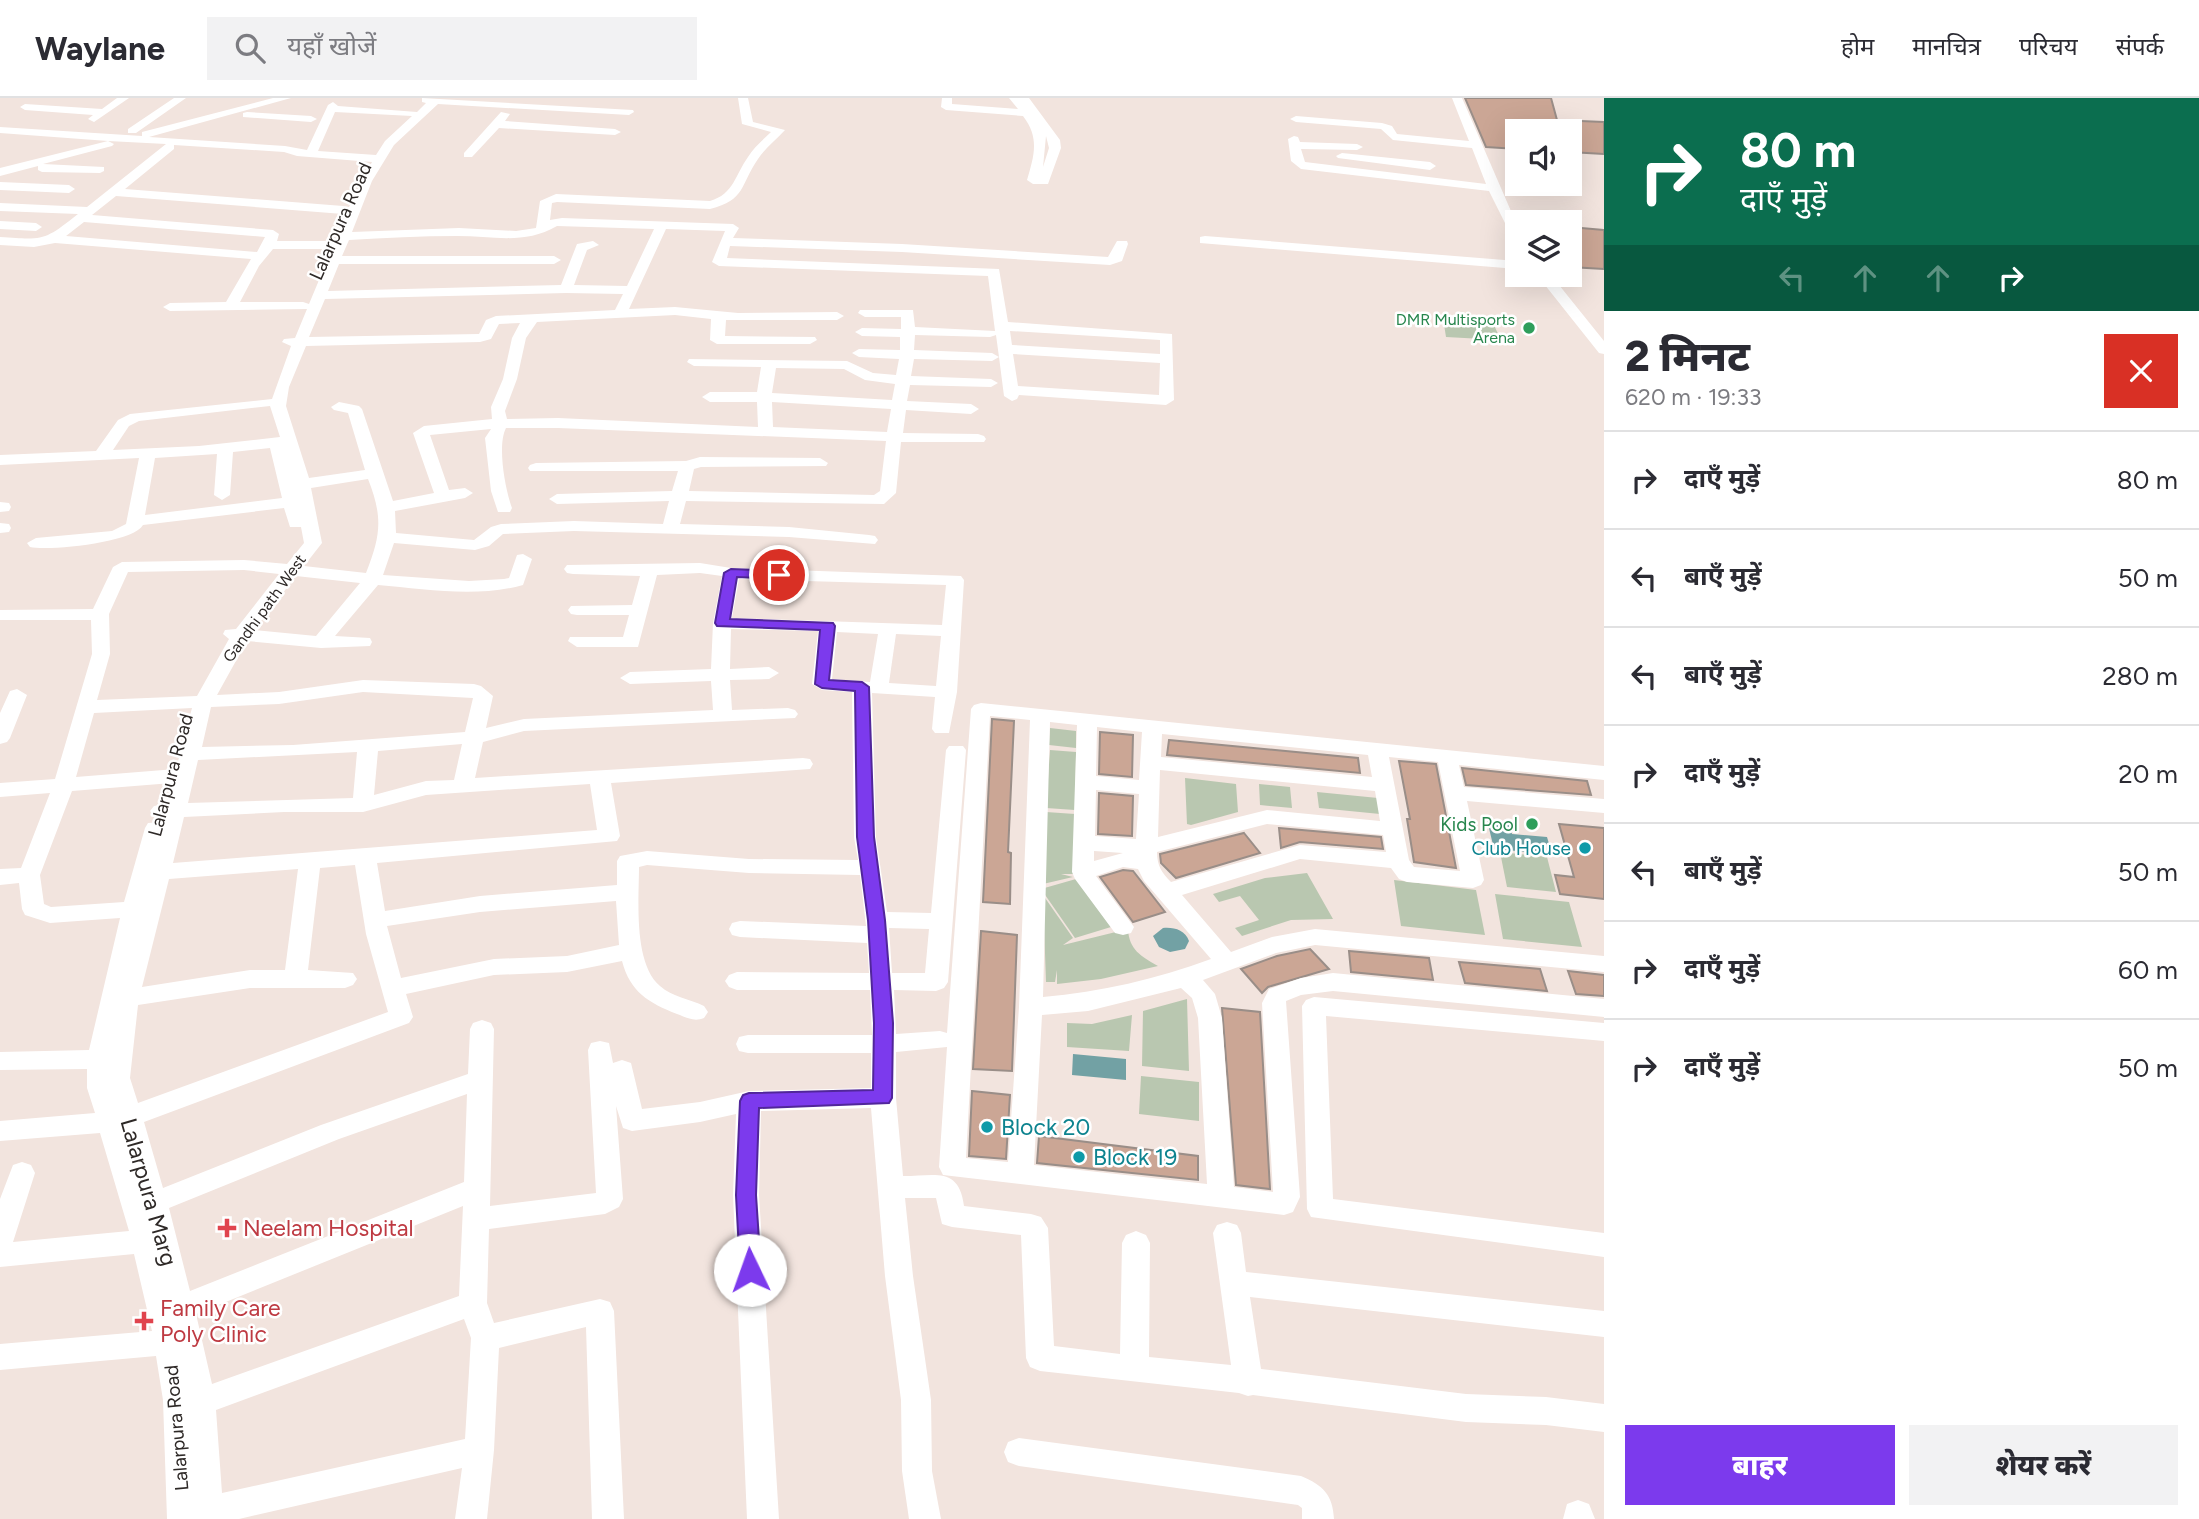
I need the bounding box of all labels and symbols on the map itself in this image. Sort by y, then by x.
street label: Lalarpura Road [304,159,377,284]
place label: DMR Multisports Arena [1396,310,1515,347]
marker: DMR Multisports Arena [1521,320,1537,336]
pin [749,545,809,605]
street label: Gandhi path West [219,551,310,666]
street label: Lalarpura Road [143,711,198,839]
place label: Kids Pool [1440,813,1518,836]
marker: Kids Pool [1524,816,1540,832]
place label: Club House [1472,837,1571,860]
marker: Club House [1577,840,1593,856]
place label: Block 20 [1001,1113,1090,1141]
street label: Lalarpura Marg [115,1115,183,1269]
marker: Block 20 [979,1119,995,1135]
place label: Block 19 [1093,1143,1177,1171]
marker: Block 19 [1071,1149,1087,1165]
place label: Neelam Hospital [243,1214,414,1242]
marker: Neelam Hospital [217,1218,237,1238]
position arrow [713,1233,787,1307]
place label: Family Care Poly Clinic [160,1294,280,1348]
marker: Family Care Poly Clinic [134,1311,154,1331]
street label: Lalarpura Road [160,1364,193,1492]

